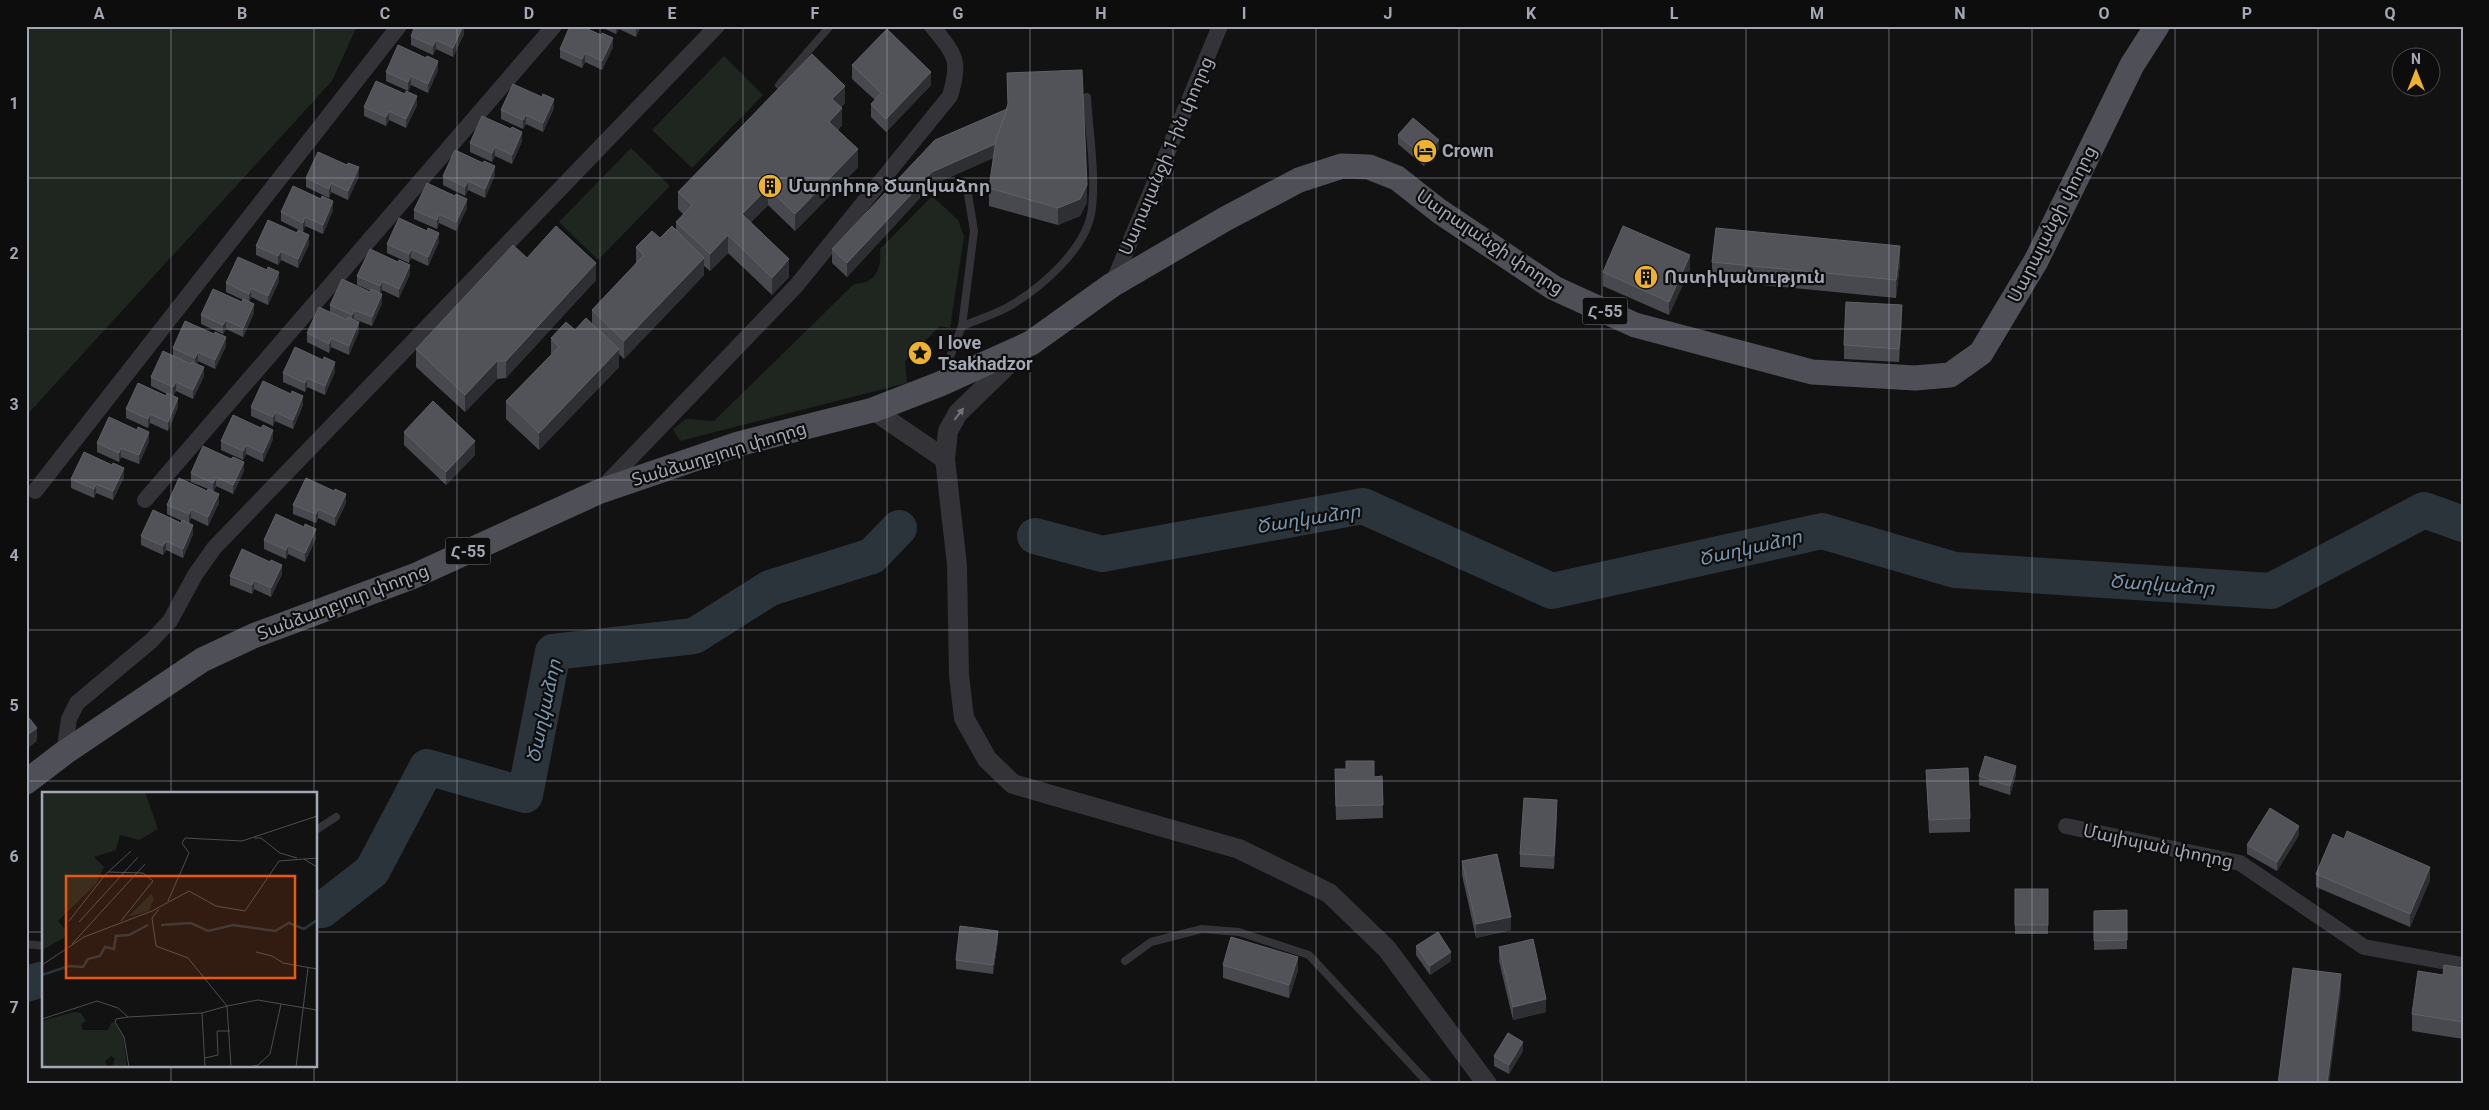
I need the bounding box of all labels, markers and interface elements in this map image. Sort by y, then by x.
text: A [94,4,105,23]
text: B [237,4,247,23]
text: C [380,4,390,23]
text: D [524,4,534,23]
text: E [668,4,677,23]
text: F [811,4,820,23]
text: G [953,4,964,23]
text: H [1095,4,1107,23]
text: I [1242,4,1246,23]
text: J [1384,4,1392,23]
text: K [1526,4,1537,23]
text: L [1670,4,1679,23]
text: M [1810,4,1824,23]
text: N [1954,4,1966,23]
text: O [2098,4,2110,23]
text: P [2242,4,2252,23]
text: Q [2384,4,2396,23]
north arrow [2392,48,2442,98]
text: N [2411,51,2421,67]
street label: Սարալանջի 1-ին փողոց [1114,53,1217,258]
text: 1 [9,94,19,113]
hotel icon: Crown [1412,138,1438,164]
place label: Crown [1442,140,1494,161]
street label: Սարալանջի փողոց [2003,142,2100,306]
building icon: Մարրիոթ Ծաղկաձոր [757,173,783,199]
place label: Մարրիոթ Ծաղկաձոր [788,175,990,196]
street label: Սարալանջի փողոց [1413,185,1568,299]
text: 2 [9,244,19,263]
building icon: Ոստիկանություն [1633,264,1659,290]
place label: Ոստիկանություն [1664,266,1825,287]
road number: Հ-55 [1582,298,1628,324]
place label: I love Tsakhadzor [938,332,1033,374]
place icon: I love Tsakhadzor [907,340,933,366]
text: 3 [9,395,19,414]
one-way arrow [953,408,964,421]
street label: Տանձաղբյուր փողոց [629,417,809,490]
water label: Ծաղկաձոր [1254,499,1363,538]
water label: Ծաղկաձոր [1696,524,1805,571]
road number: Հ-55 [446,538,490,564]
text: 4 [9,546,19,565]
street label: Տանձաղբյուր փողոց [254,559,431,644]
water label: Ծաղկաձոր [2109,569,2216,600]
water label: Ծաղկաձոր [521,657,566,765]
text: 5 [9,696,19,715]
inset map [42,792,318,1068]
street label: Մայիսյան փողոց [2081,819,2235,872]
text: 6 [9,847,19,866]
text: 7 [9,998,19,1017]

